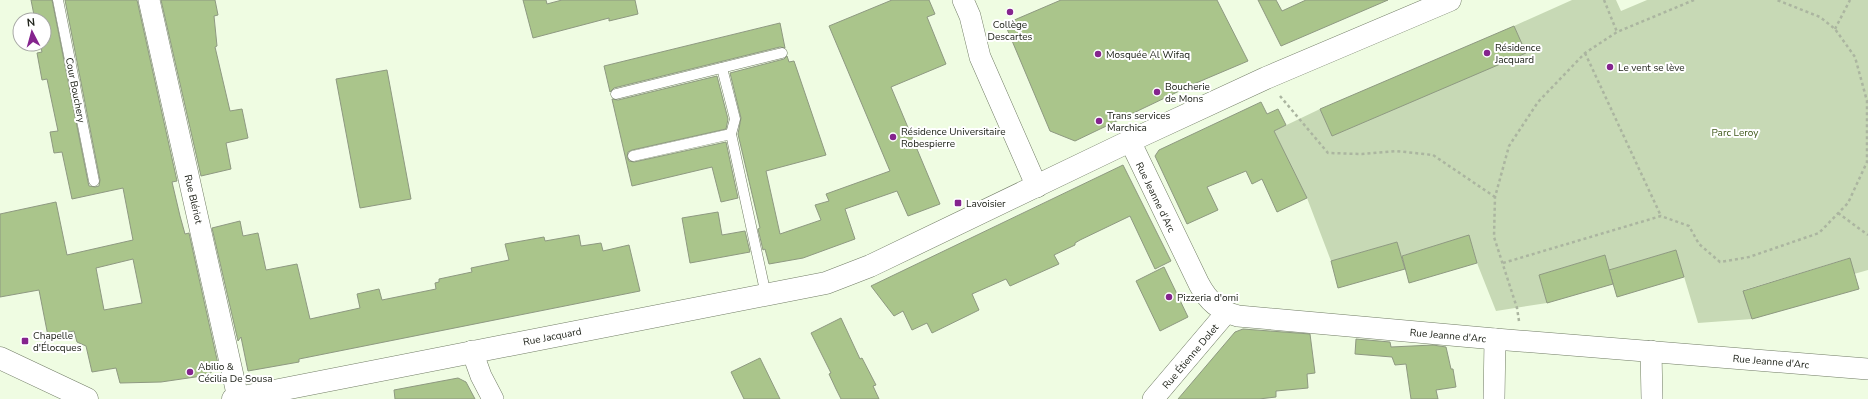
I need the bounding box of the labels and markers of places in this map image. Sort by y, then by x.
marker: Collège Descartes [1005,7,1015,17]
place label: Collège Descartes [988,18,1033,44]
place label: Résidence Jacquard [1494,41,1541,67]
place label: Mosquée Al Wifaq [1106,48,1190,62]
marker: Résidence Jacquard [1482,48,1492,58]
marker: Mosquée Al Wifaq [1093,49,1103,59]
place label: Le vent se lève [1618,61,1685,75]
marker: Le vent se lève [1605,62,1615,72]
place label: Boucherie de Mons [1165,80,1210,106]
marker: Boucherie de Mons [1152,87,1162,97]
place label: Trans services Marchica [1107,109,1170,135]
marker: Trans services Marchica [1094,116,1104,126]
place label: Résidence Universitaire Robespierre [901,125,1006,151]
marker: Résidence Universitaire Robespierre [888,132,898,142]
place label: Lavoisier [966,197,1006,211]
marker: Lavoisier [953,198,963,208]
place label: Pizzeria d'omi [1177,291,1238,305]
marker: Pizzeria d'omi [1164,292,1174,302]
place label: Chapelle d'Élocques [33,329,82,355]
marker: Chapelle d'Élocques [20,336,30,346]
place label: Abilio & Cécilia De Sousa [198,360,273,386]
marker: Abilio & Cécilia De Sousa [185,367,195,377]

